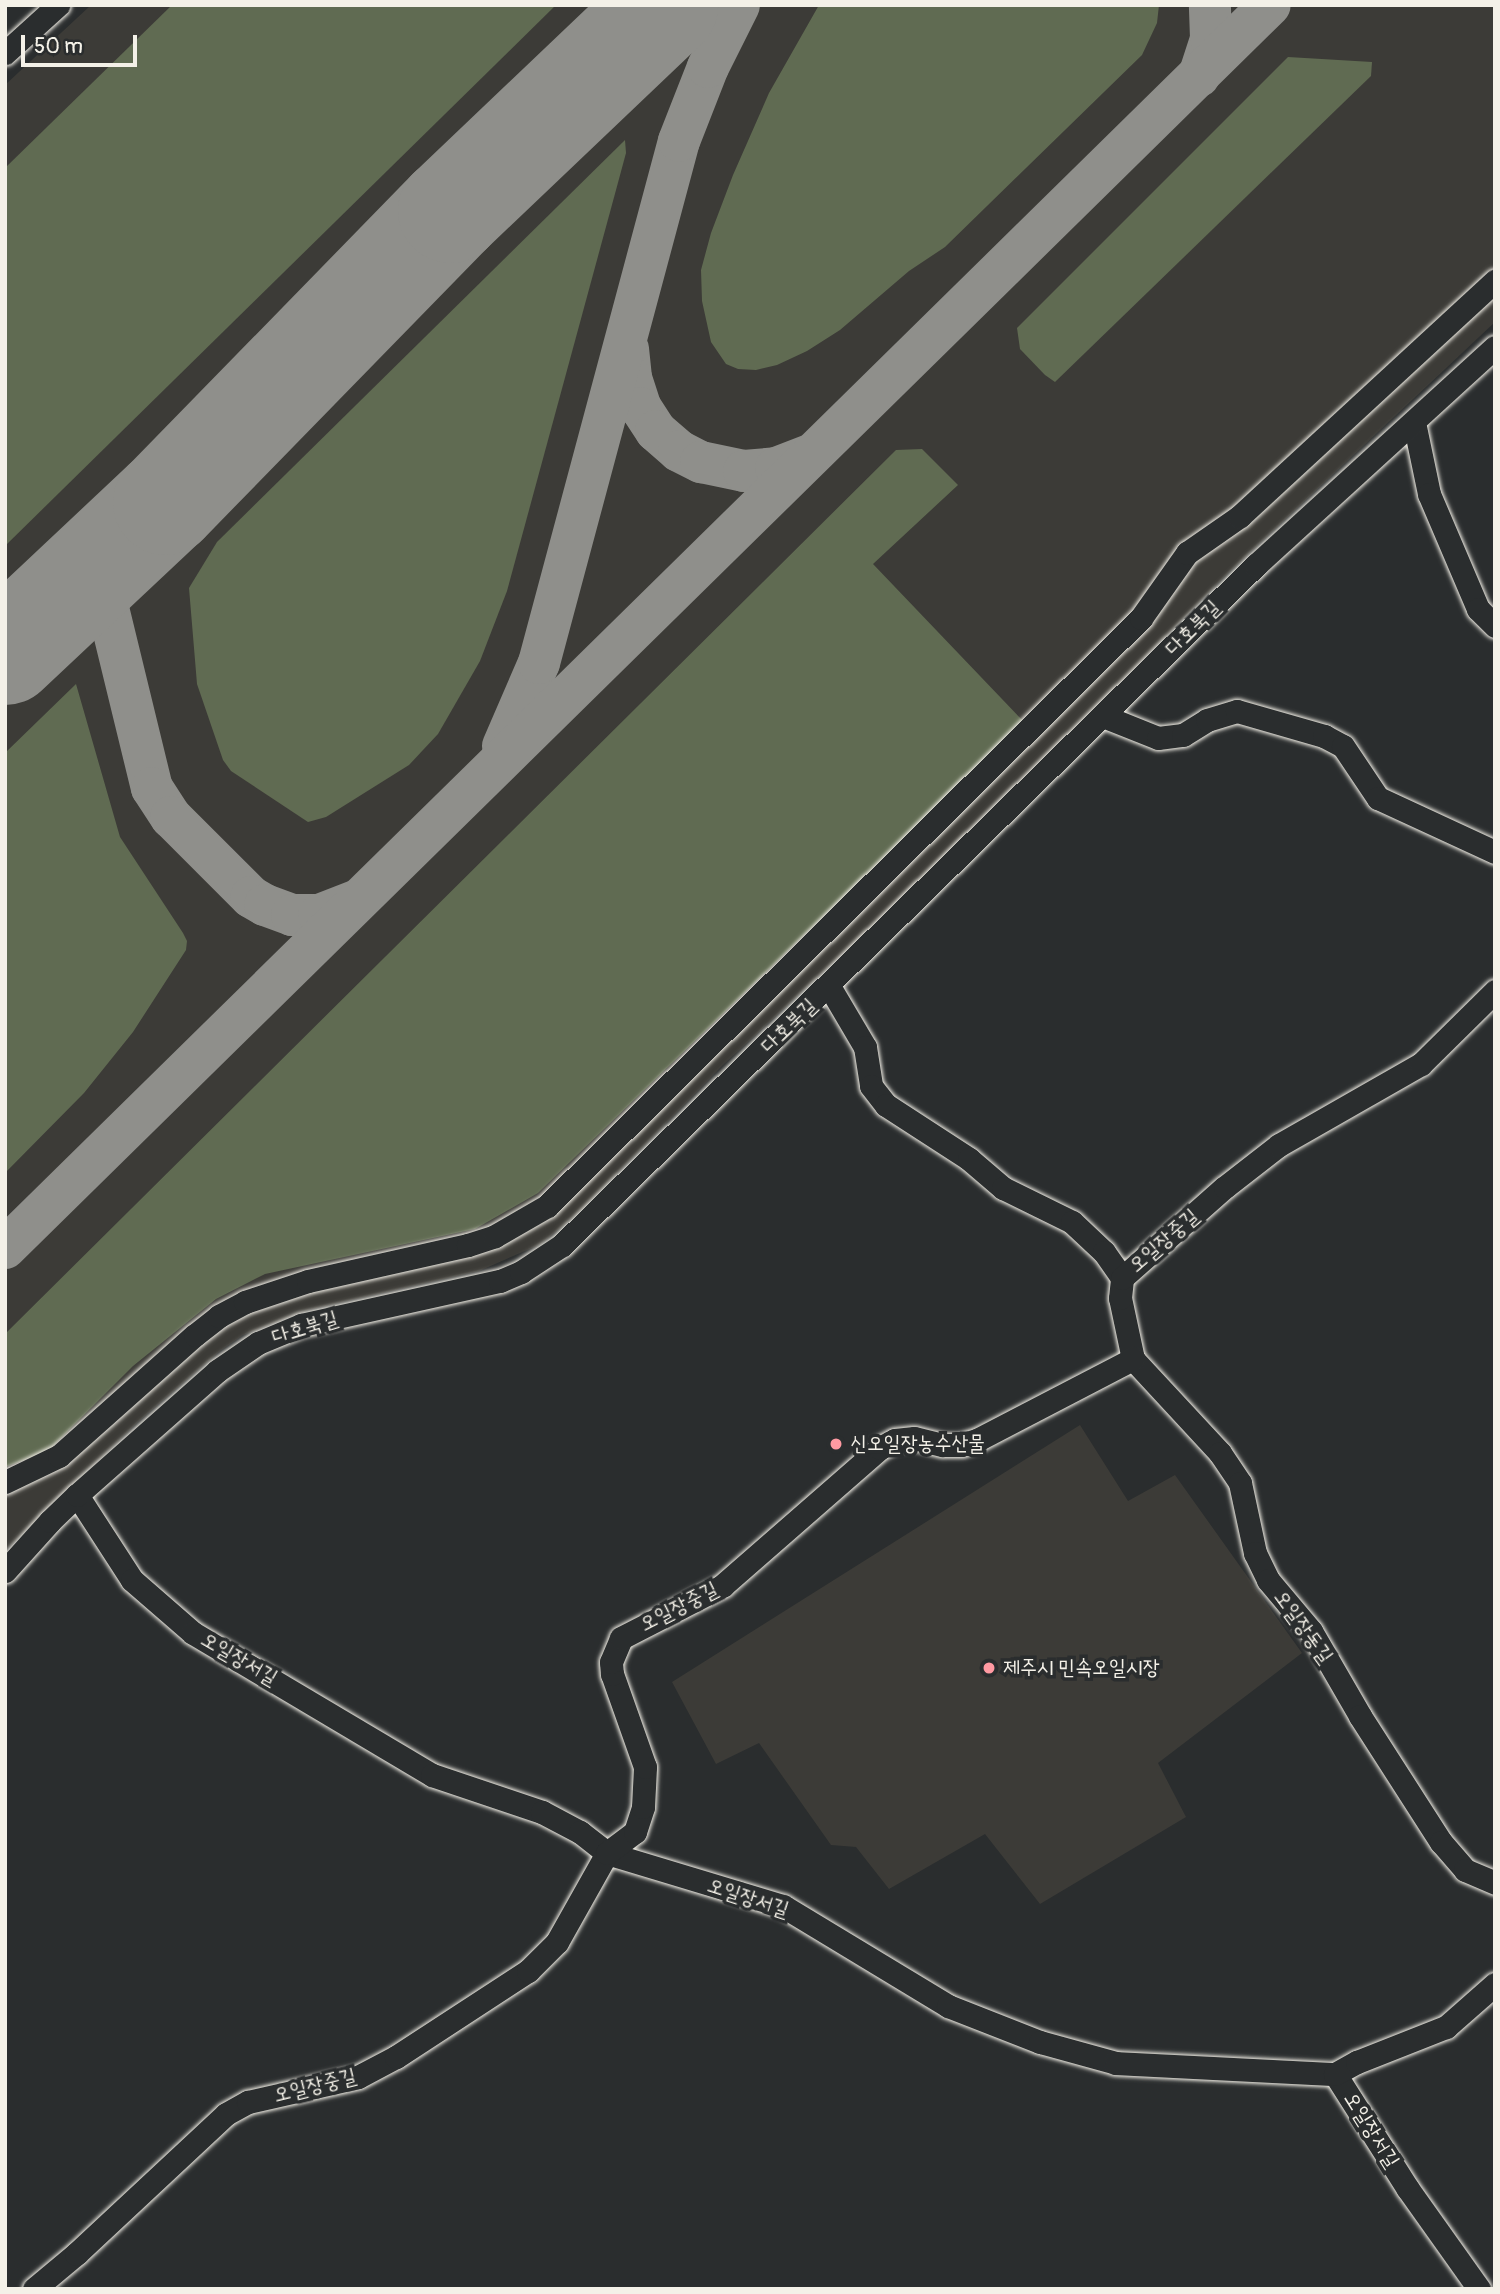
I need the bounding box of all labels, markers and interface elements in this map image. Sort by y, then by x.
scale bar [24,21,140,65]
text: 50 m [34,33,83,60]
street label: 다호북길 [1160,595,1226,661]
street label: 다호북길 [756,993,822,1059]
street label: 오일장중길 [1124,1204,1204,1278]
street label: 다호북길 [269,1306,341,1350]
place label: 신오일장농수산물 [850,1431,985,1457]
marker: 신오일장농수산물 [828,1436,844,1452]
street label: 오일장중길 [636,1577,722,1637]
street label: 오일장동길 [1268,1585,1338,1669]
street label: 오일장서길 [196,1627,282,1691]
place label: 제주시 민속오일시장 [1003,1655,1160,1681]
marker: 제주시 민속오일시장 [981,1660,997,1676]
street label: 오일장서길 [704,1873,792,1923]
street label: 오일장중길 [271,2064,359,2108]
street label: 오일장서길 [1338,2087,1404,2173]

